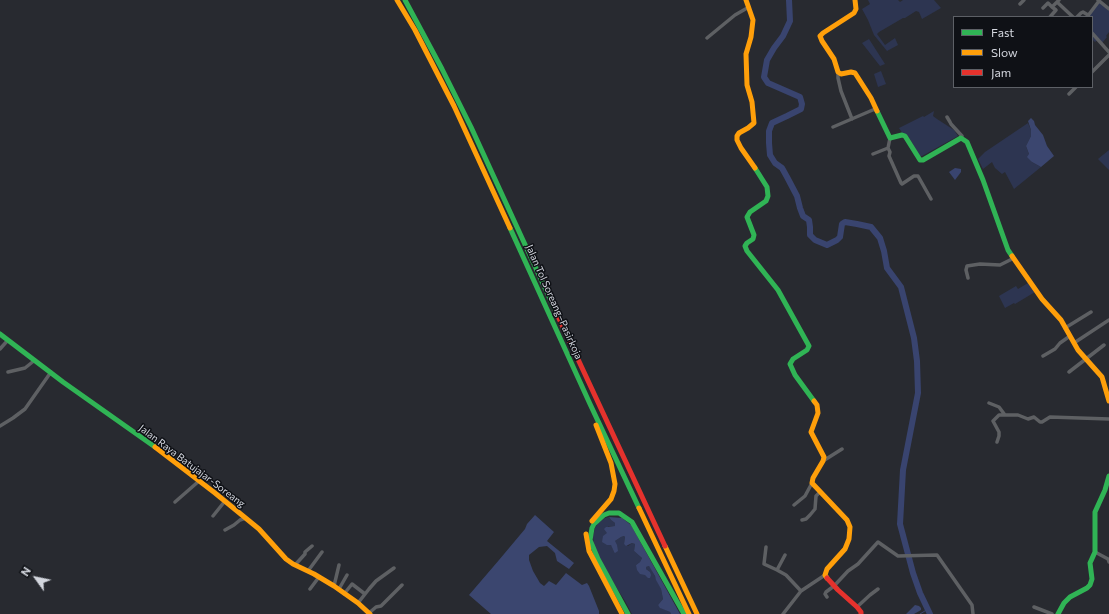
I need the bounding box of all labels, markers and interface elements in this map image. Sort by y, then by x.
legend [953,16,1093,88]
text: Fast [991,25,1014,39]
text: Slow [991,45,1018,59]
text: Jam [991,65,1011,79]
street label: Jalan Tol Soreang–Pasirkoja [523,243,585,361]
street label: Jalan Raya Batujajar-Soreang [136,422,248,510]
north arrow [16,558,56,598]
text: N [18,564,33,578]

